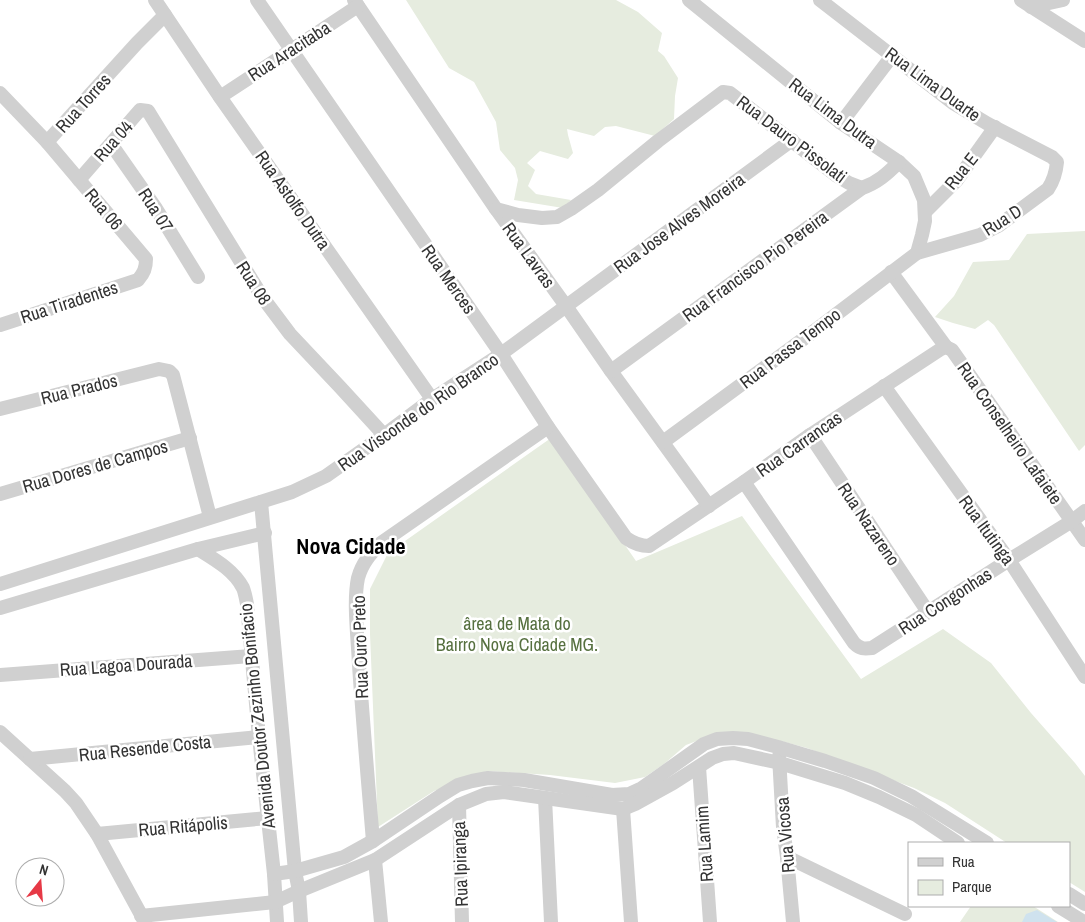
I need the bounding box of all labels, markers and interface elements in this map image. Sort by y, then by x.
street label: Rua Aracitaba [243,15,335,87]
street label: Rua Lima Duarte [880,41,986,127]
street label: Rua Torres [50,68,116,138]
street label: Rua Lima Dutra [784,72,882,154]
street label: Rua Dauro Pissolati [732,89,852,189]
street label: Rua 04 [88,115,138,167]
street label: Rua Astolfo Dutra [250,145,336,255]
street label: Rua E [938,147,984,195]
street label: Rua Jose Alves Moreira [608,167,750,279]
street label: Rua 06 [79,183,129,235]
street label: Rua 07 [133,183,179,237]
street label: Rua D [978,198,1026,242]
street label: Rua Francisco Pio Pereira [677,205,833,327]
street label: Rua Lavras [497,217,561,293]
street label: Rua Merces [416,239,482,319]
street label: Rua 08 [231,256,277,310]
street label: Rua Tiradentes [17,274,121,330]
street label: Rua Passa Tempo [734,302,846,394]
street label: Rua Visconde do Rio Branco [333,347,503,477]
street label: Rua Conselheiro Lafaiete [952,357,1068,509]
street label: Rua Prados [38,367,120,411]
street label: Rua Carrancas [751,405,847,483]
street label: Rua Dores de Campos [19,433,171,499]
street label: Rua Nazareno [832,478,906,570]
street label: Rua Itutinga [953,490,1021,570]
district label: Nova Cidade [296,531,406,561]
street label: Rua Congonhas [893,561,997,641]
street label: Rua Ouro Preto [346,595,374,699]
street label: Avenida Doutor Zezinho Bonifacio [233,602,281,831]
park label: ârea de Mata do Bairro Nova Cidade MG. [436,611,598,657]
street label: Rua Lagoa Dourada [59,648,193,682]
street label: Rua Resende Costa [78,729,212,767]
street label: Rua Vicosa [769,796,801,874]
street label: Rua Lamim [689,805,719,883]
street label: Rua Ritápolis [137,810,229,842]
street label: Rua Ipiranga [446,821,474,907]
legend [908,842,1070,907]
text: Rua [952,851,975,872]
north arrow [15,857,65,907]
text: N [37,860,50,879]
text: Parque [952,876,992,897]

